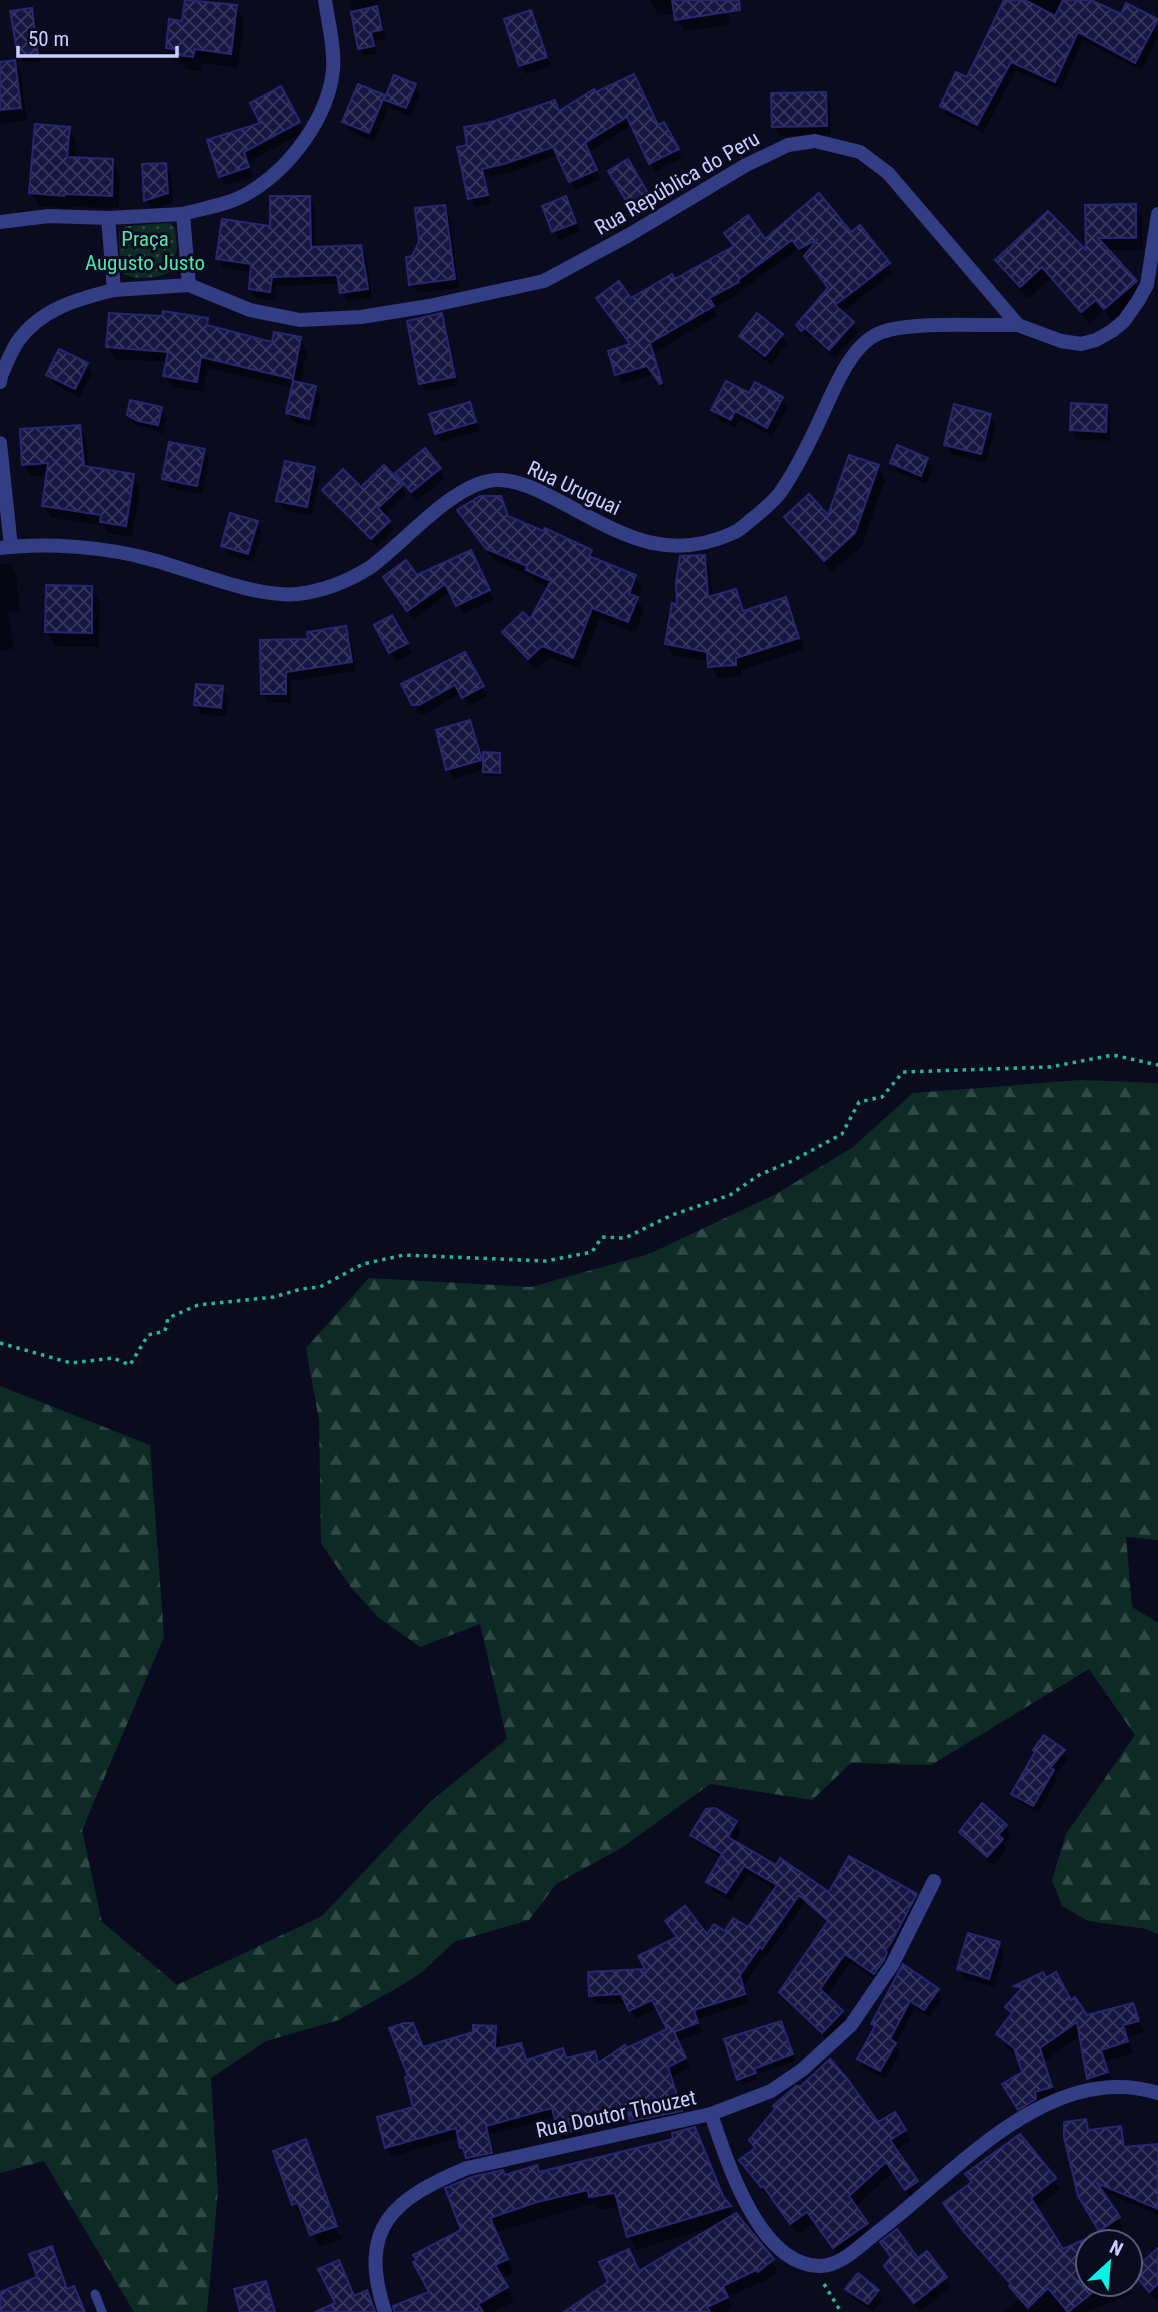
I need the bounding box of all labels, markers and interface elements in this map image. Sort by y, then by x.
scale bar [18,14,177,58]
text: 50 m [28,27,69,51]
street label: Rua República do Peru [590,126,764,240]
park label: Praça Augusto Justo [85,227,205,275]
street label: Rua Uruguai [524,456,624,520]
street label: Rua Doutor Thouzet [534,2085,698,2143]
north arrow [1074,2228,1144,2298]
text: N [1106,2235,1127,2261]

